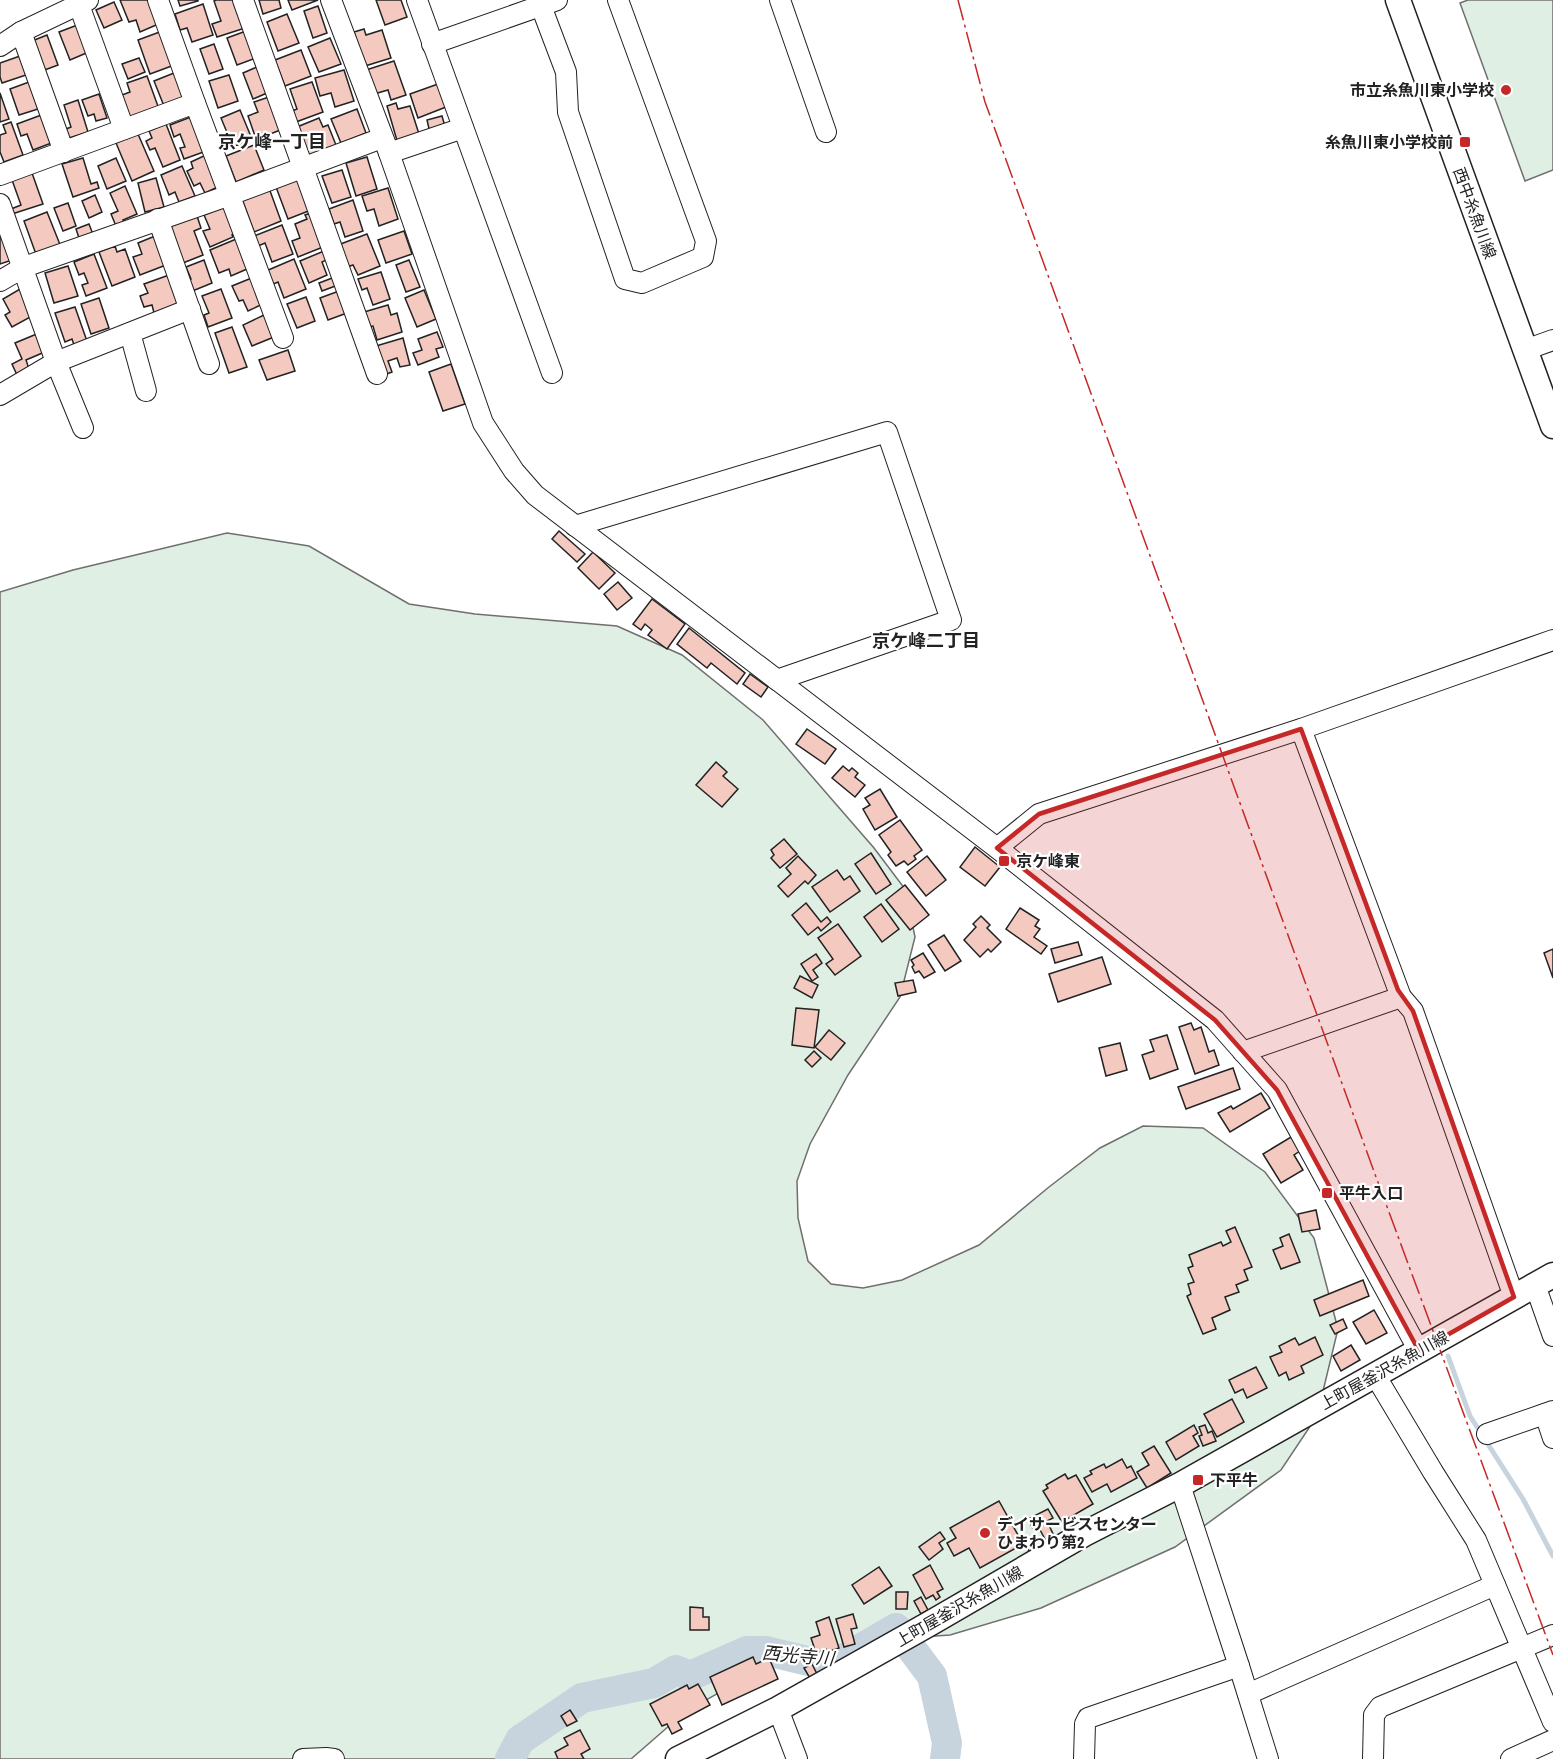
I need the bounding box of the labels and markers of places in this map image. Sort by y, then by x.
place label: 市立糸魚川東小学校 [1350,79,1494,101]
marker: 市立糸魚川東小学校 [1499,83,1513,97]
place label: 糸魚川東小学校前 [1325,131,1453,153]
marker: 糸魚川東小学校前 [1458,135,1472,149]
place label: 京ケ峰東 [1016,850,1080,872]
marker: 京ケ峰東 [997,854,1011,868]
place label: 平牛入口 [1339,1182,1403,1204]
marker: 平牛入口 [1320,1186,1334,1200]
place label: 下平牛 [1210,1469,1258,1491]
marker: 下平牛 [1191,1473,1205,1487]
place label: デイサービスセンター ひまわり第2 [997,1513,1157,1553]
marker: デイサービスセンター ひまわり第2 [978,1526,992,1540]

